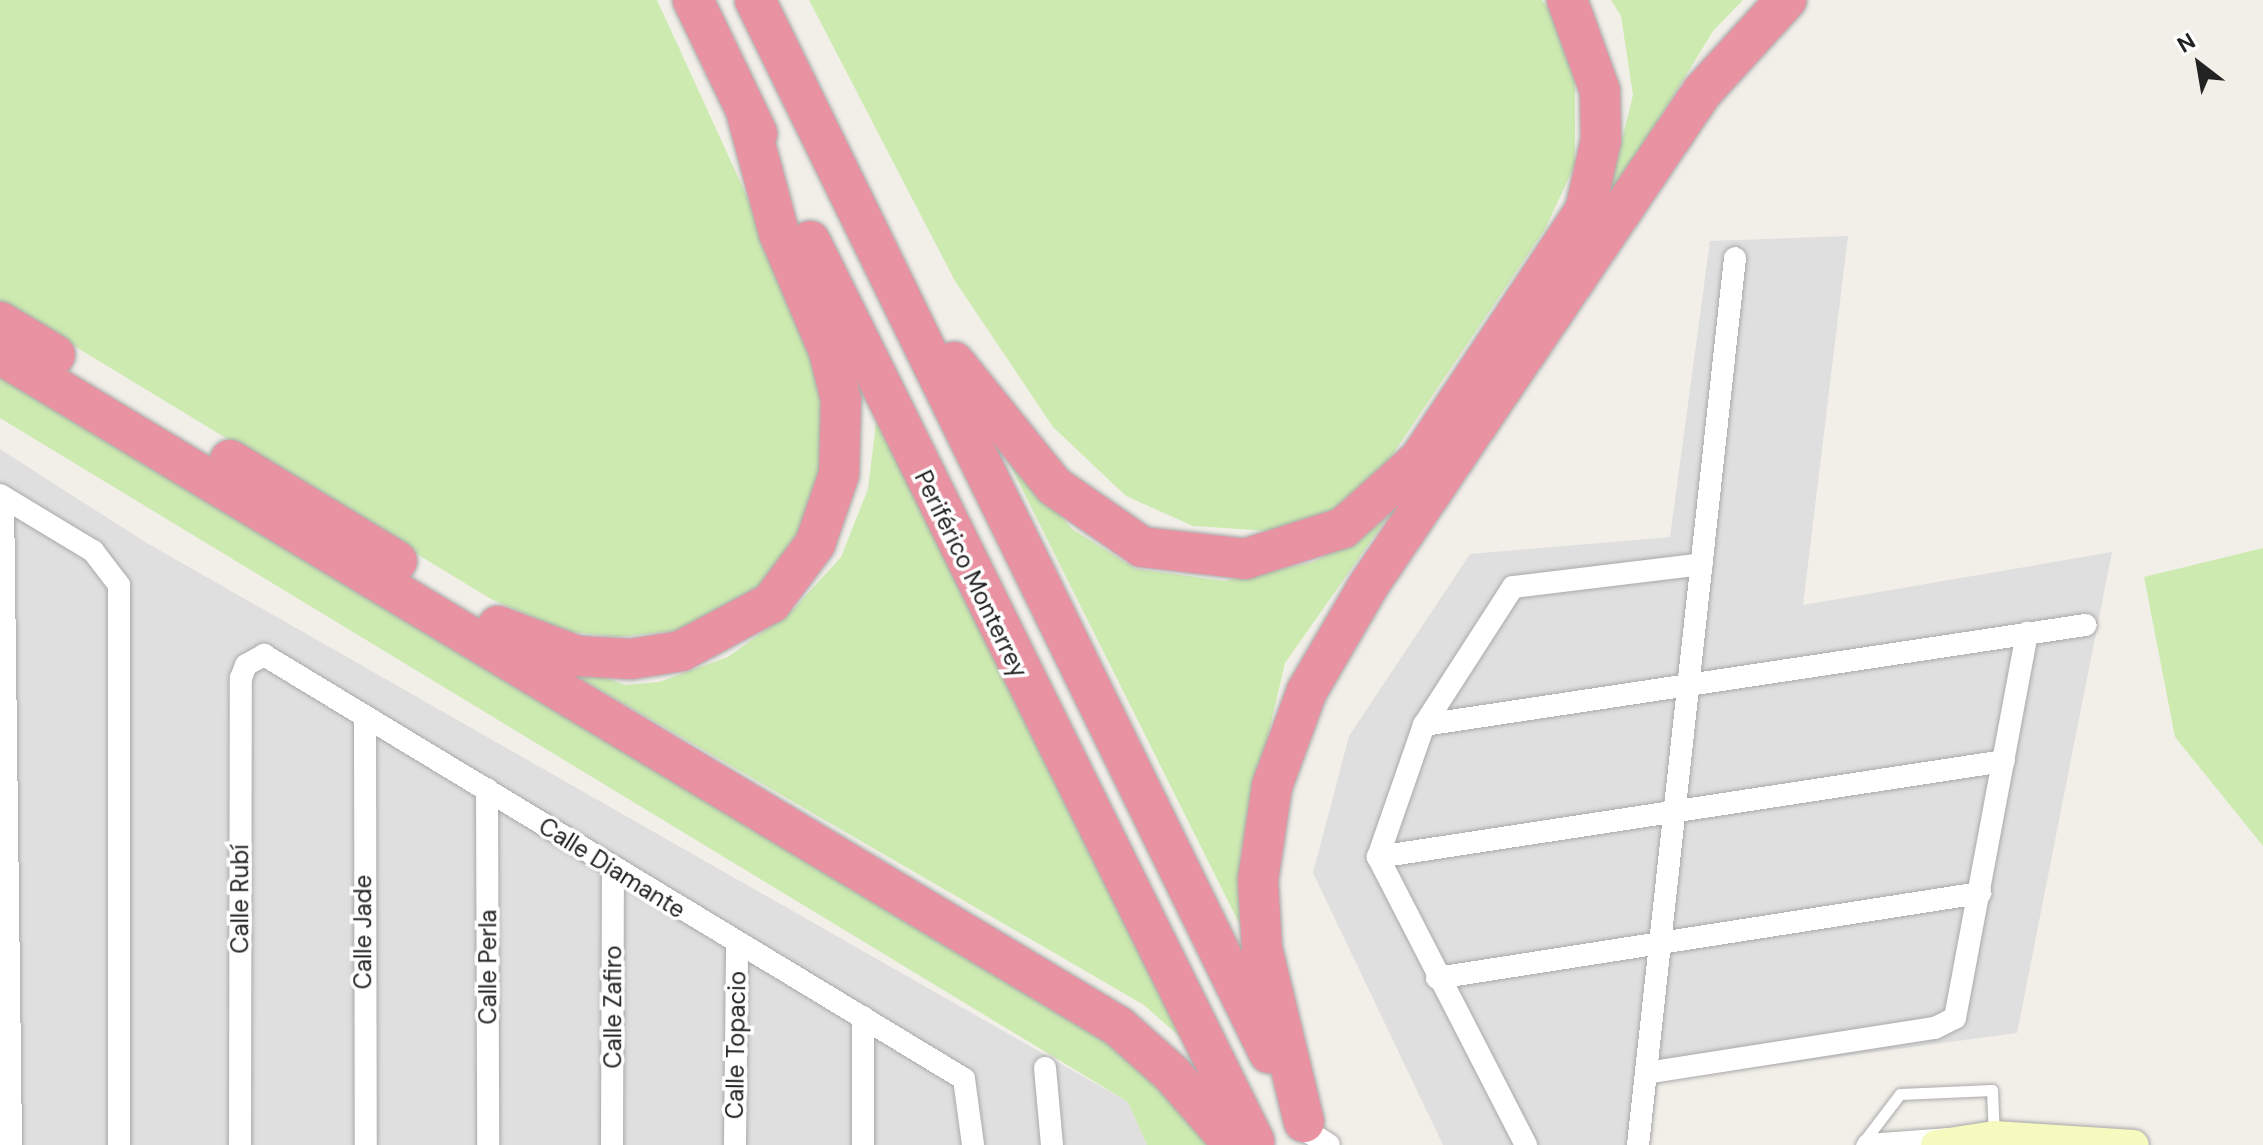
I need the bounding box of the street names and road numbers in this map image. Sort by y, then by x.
street label: Periférico Monterrey [908,466,1034,682]
street label: Calle Diamante [533,811,691,925]
street label: Calle Rubí [226,844,254,954]
street label: Calle Jade [349,875,377,989]
street label: Calle Perla [474,909,502,1025]
street label: Calle Zafiro [599,945,627,1069]
street label: Calle Topacio [720,971,752,1119]

